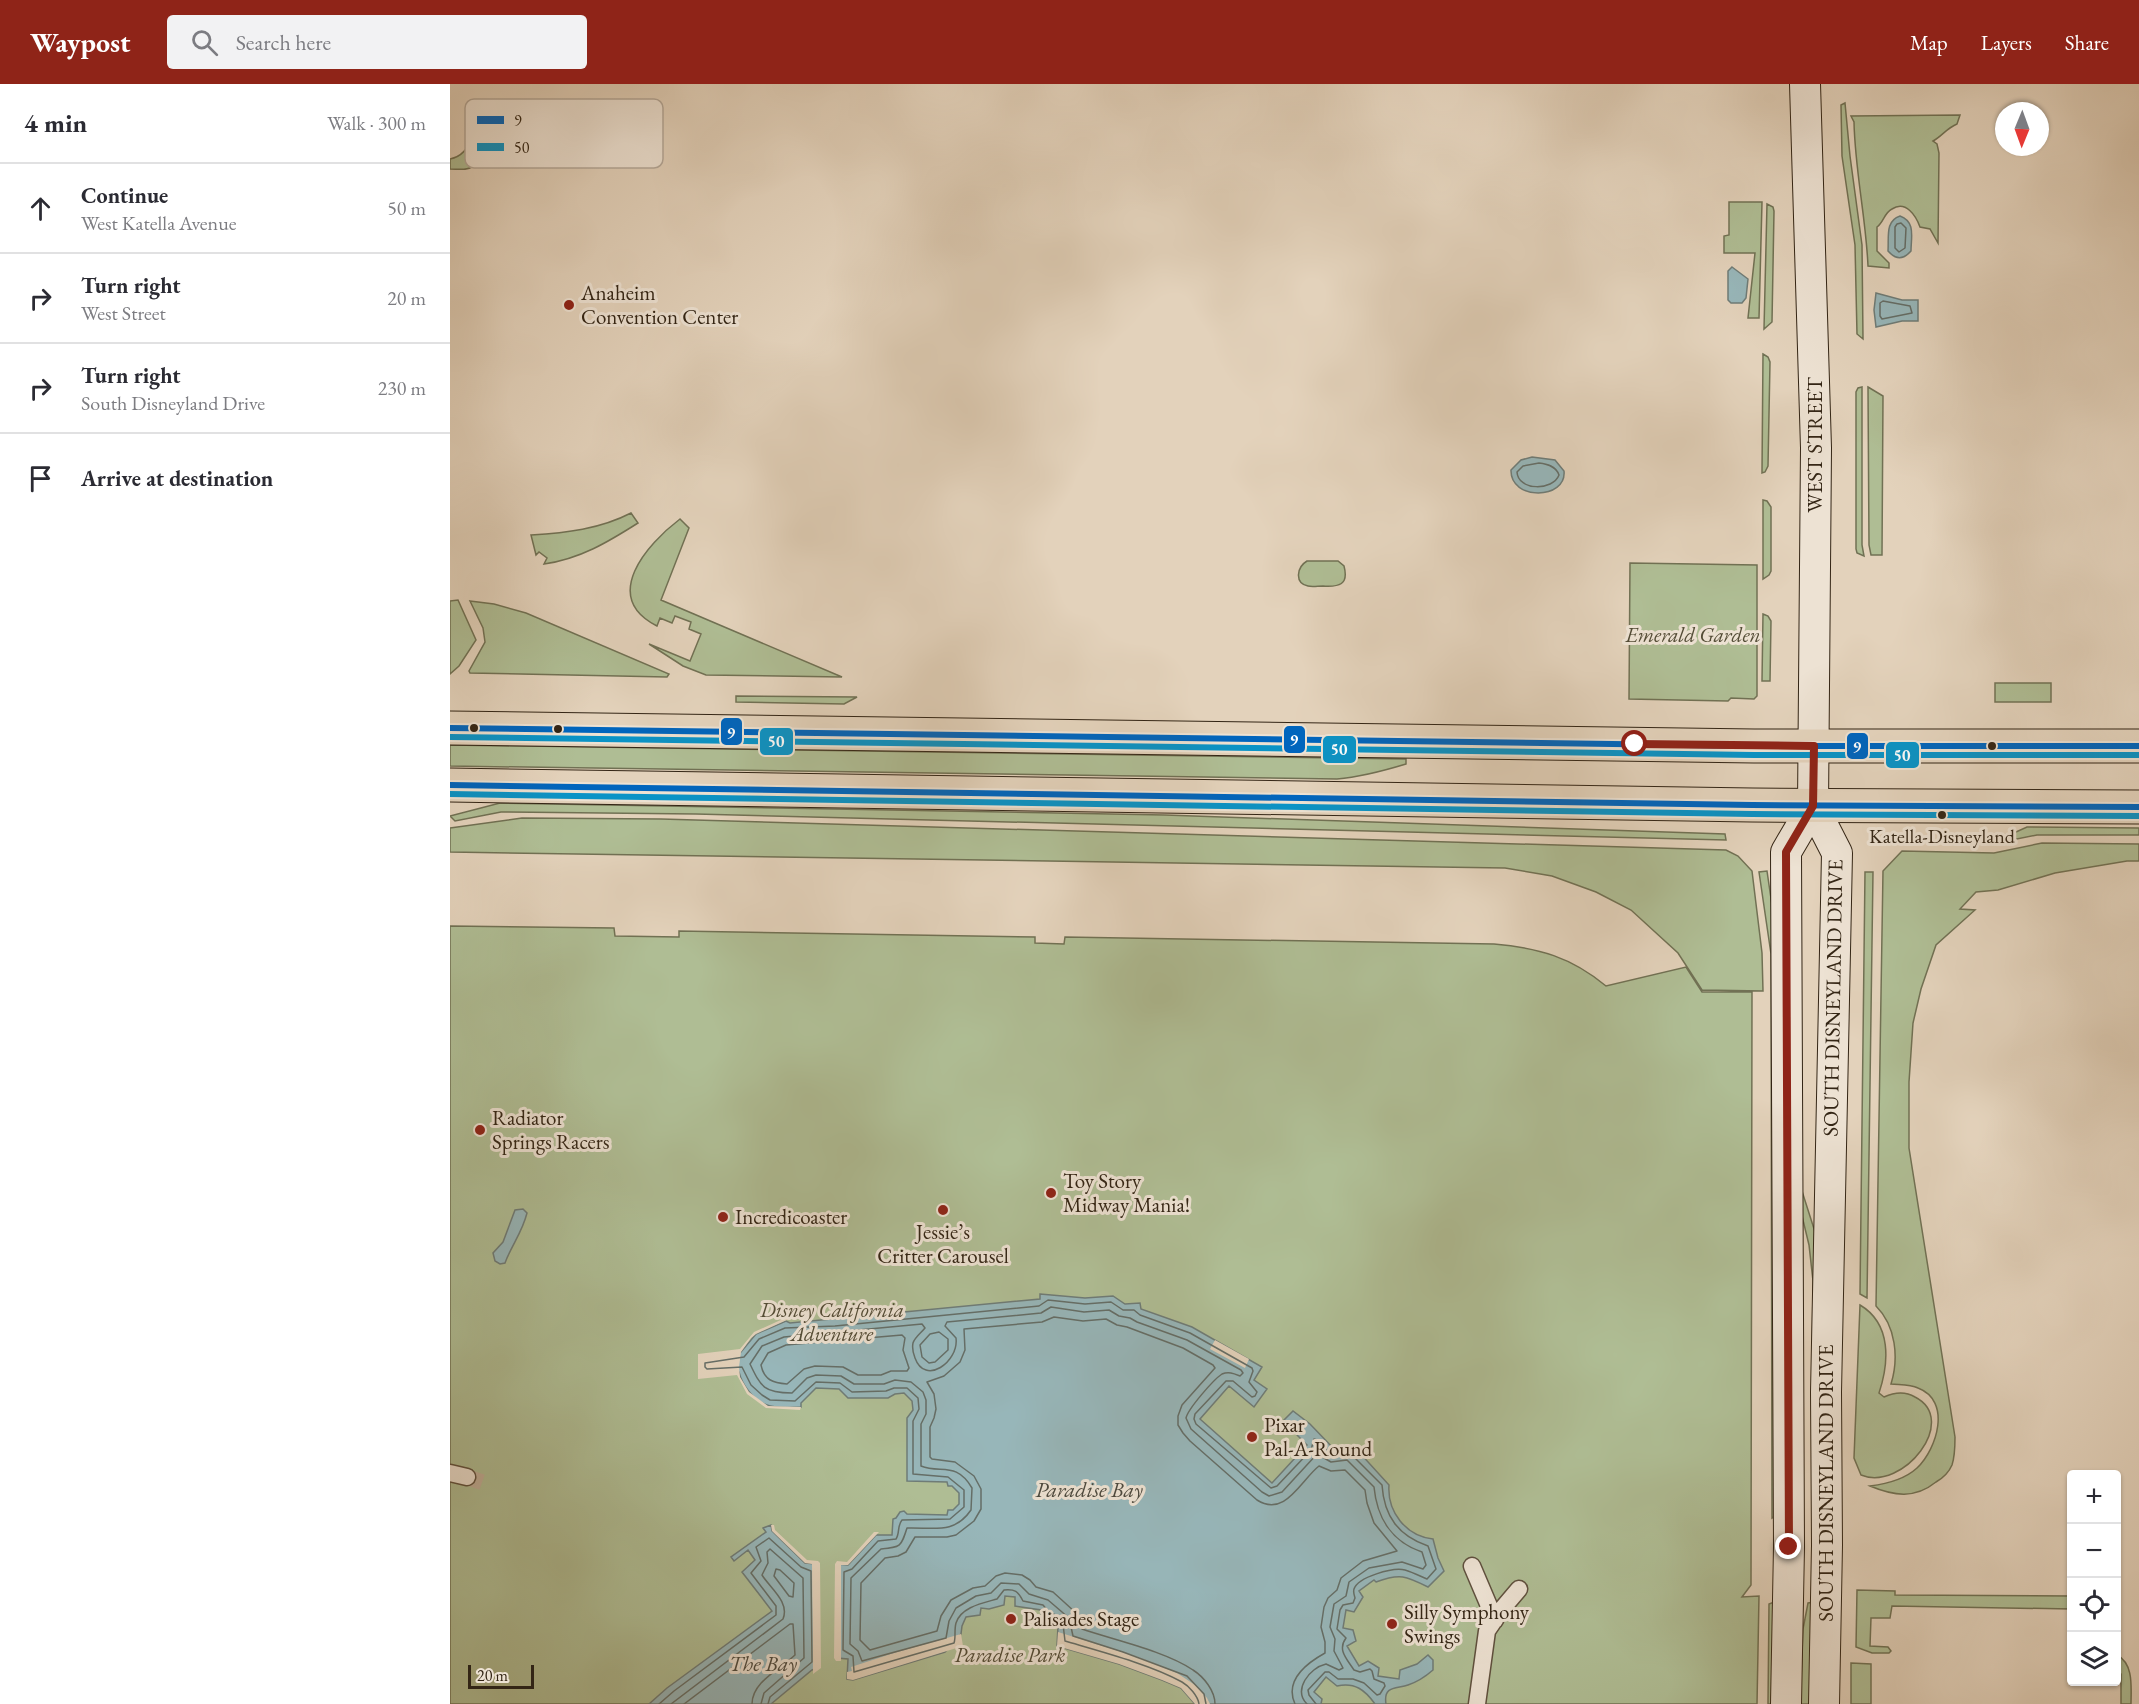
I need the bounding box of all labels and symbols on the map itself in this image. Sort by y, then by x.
legend [465,99,663,168]
north arrow [1995,102,2049,156]
text: 9 [514,110,522,131]
text: 50 [514,137,530,158]
place label: Anaheim Convention Center [580,279,738,330]
marker: Anaheim Convention Center [562,298,576,312]
street label: WEST STREET [1801,376,1828,513]
park label: Emerald Garden [1624,621,1761,648]
line badge: 9 [720,717,743,746]
unlabelled marker [468,722,480,734]
text: 9 [727,722,736,743]
unlabelled marker [552,723,564,735]
line badge: 9 [1283,725,1306,754]
line badge: 50 [759,727,794,756]
text: 9 [1290,729,1299,750]
route start [1621,730,1647,756]
text: 50 [768,731,785,752]
line badge: 9 [1846,732,1869,760]
line badge: 50 [1322,735,1357,764]
text: 9 [1853,736,1862,757]
text: 50 [1331,739,1348,760]
unlabelled marker [1986,740,1998,752]
line badge: 50 [1885,741,1920,769]
text: 50 [1894,745,1911,766]
marker: Katella-Disneyland [1936,809,1948,821]
place label: Katella-Disneyland [1869,823,2016,849]
street label: SOUTH DISNEYLAND DRIVE [1817,859,1848,1137]
place label: Radiator Springs Racers [492,1104,610,1155]
marker: Radiator Springs Racers [473,1123,487,1137]
place label: Toy Story Midway Mania! [1063,1167,1190,1218]
marker: Toy Story Midway Mania! [1044,1186,1058,1200]
place label: Incredicoaster [735,1203,847,1230]
marker: Jessie’s Critter Carousel [936,1203,950,1217]
marker: Incredicoaster [716,1210,730,1224]
place label: Jessie’s Critter Carousel [877,1218,1009,1269]
park label: Disney California Adventure [759,1296,904,1347]
street label: SOUTH DISNEYLAND DRIVE [1812,1344,1839,1622]
place label: Pixar Pal-A-Round [1264,1411,1373,1462]
marker: Pixar Pal-A-Round [1245,1430,1259,1444]
water label: Paradise Bay [1035,1475,1143,1504]
route end [1775,1533,1801,1559]
place label: Silly Symphony Swings [1404,1598,1530,1649]
place label: Palisades Stage [1023,1605,1139,1632]
marker: Palisades Stage [1004,1612,1018,1626]
marker: Silly Symphony Swings [1385,1617,1399,1631]
park label: Paradise Park [955,1641,1066,1668]
water label: The Bay [729,1649,797,1678]
scale bar [468,1662,534,1690]

